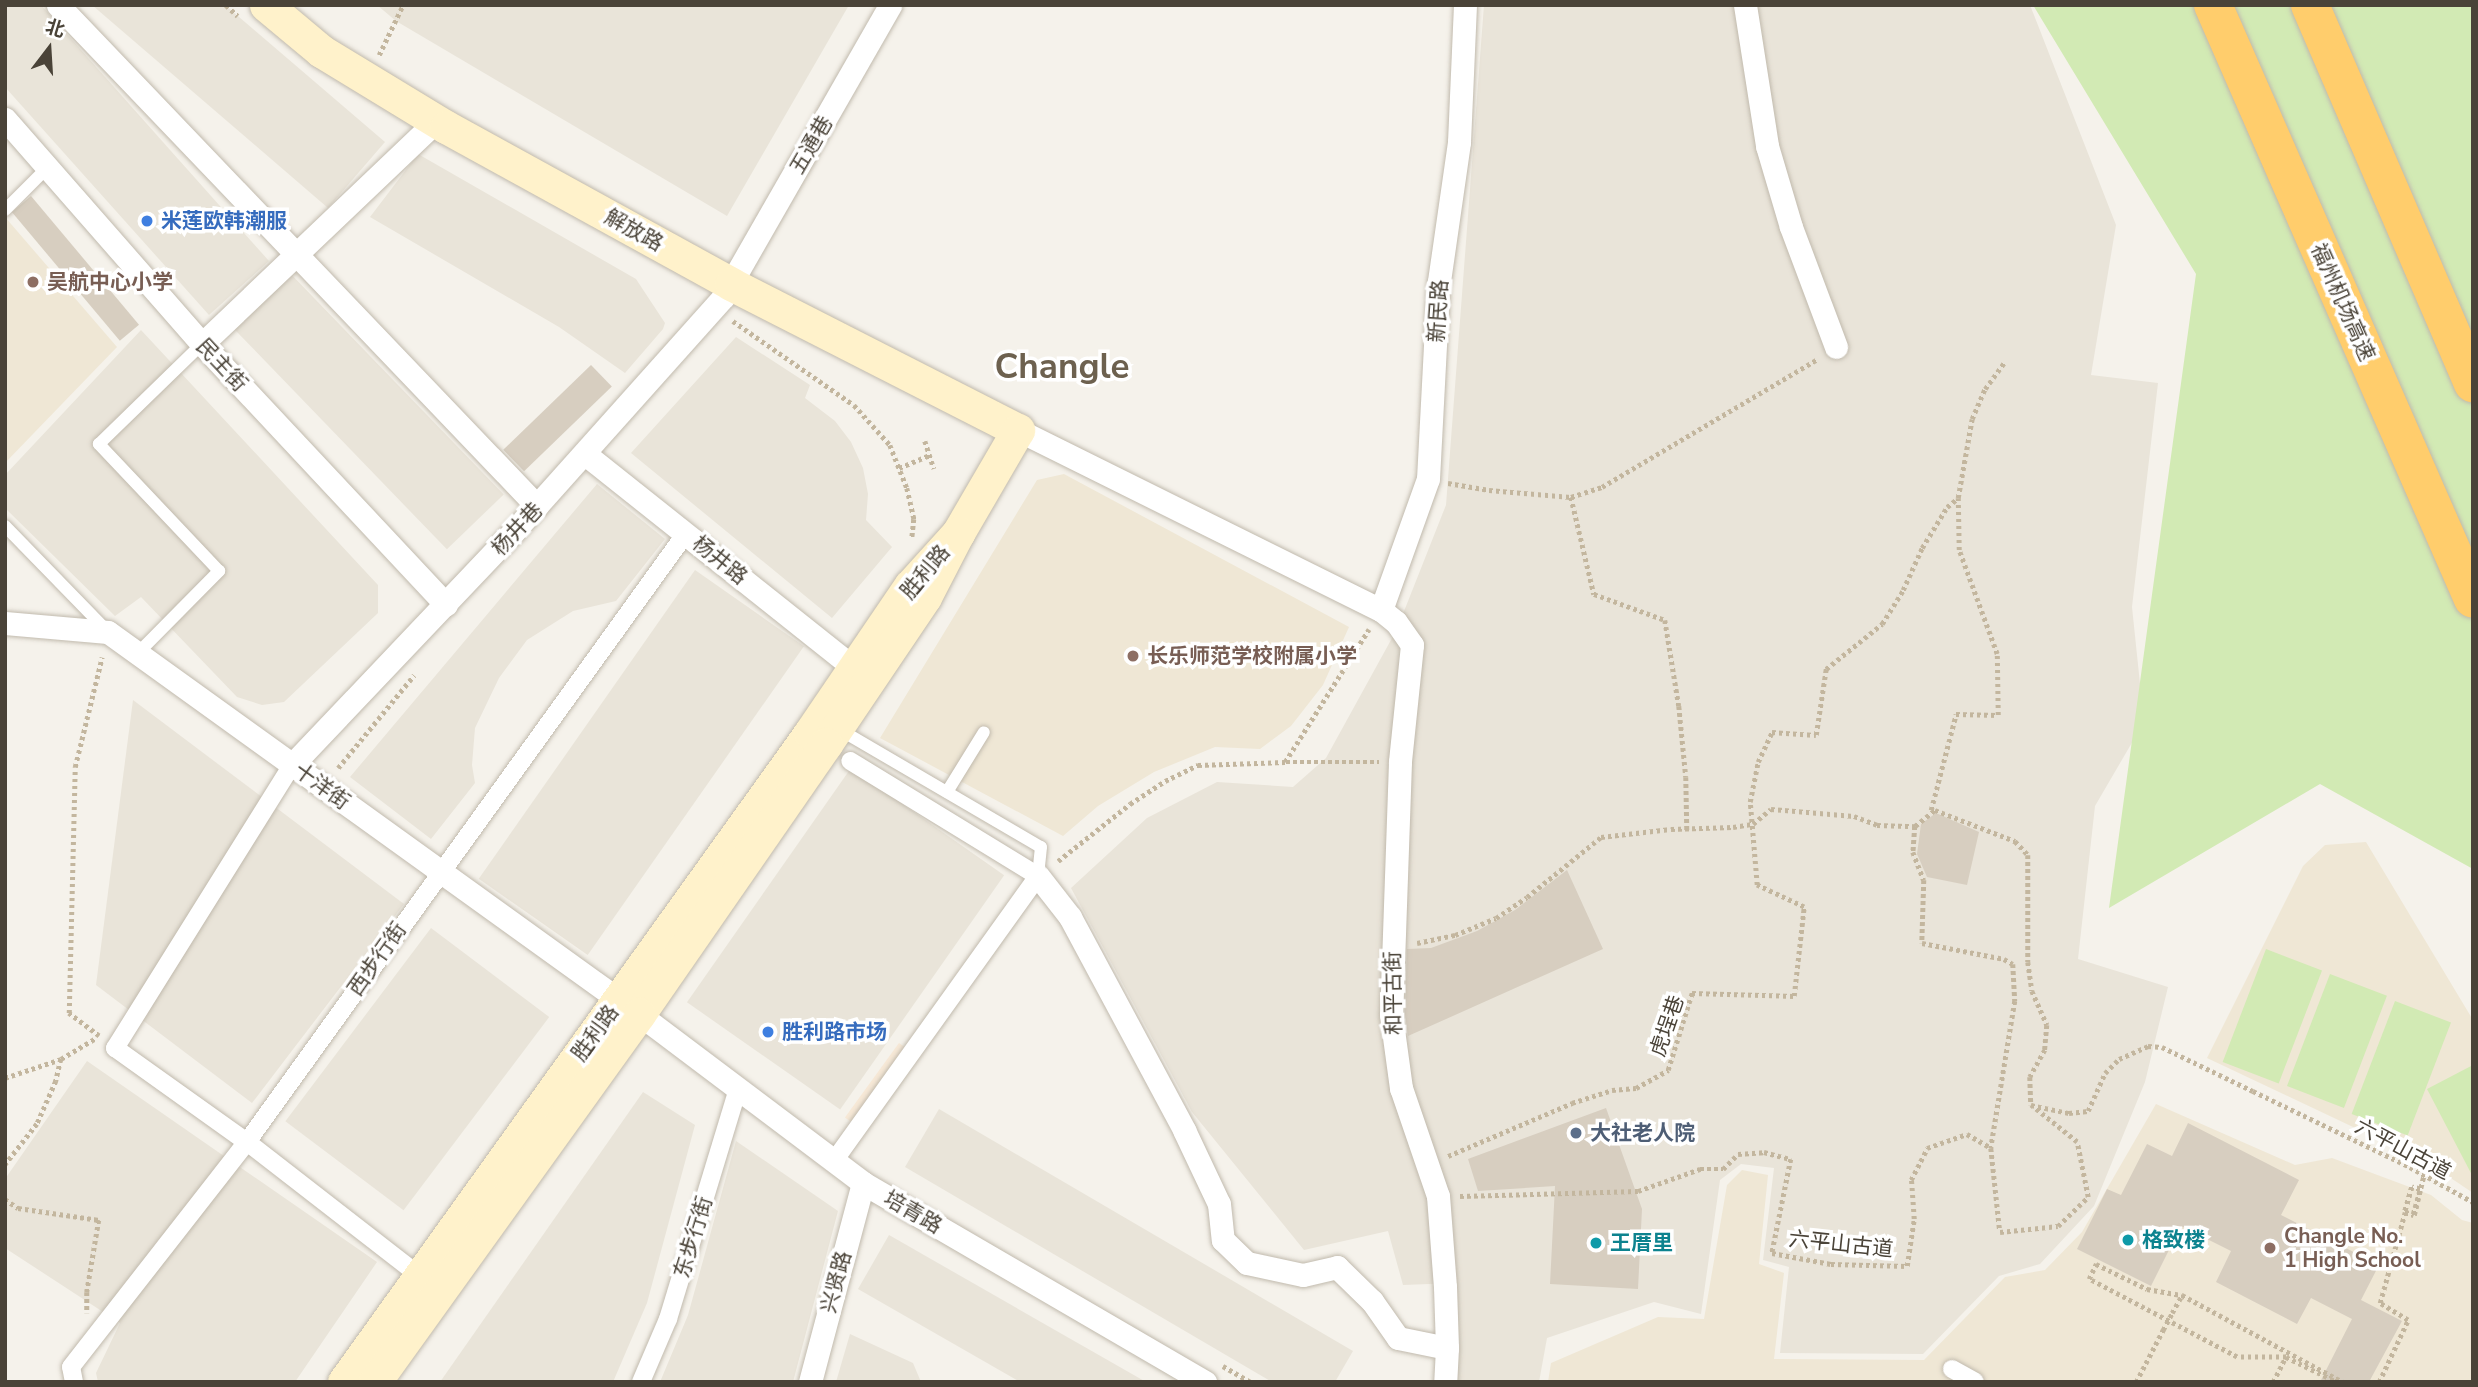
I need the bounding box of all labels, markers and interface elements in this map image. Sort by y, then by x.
north arrow [14,14,84,84]
text: 北 [42,14,68,44]
street label: 五通巷 [784,111,838,179]
street label: 解放路 [600,204,668,256]
place label: 米莲欧韩潮服 [161,208,287,234]
marker: 米莲欧韩潮服 [139,213,155,229]
street label: 福州机场高速 [2306,239,2380,365]
place label: 吴航中心小学 [47,269,173,295]
marker: 吴航中心小学 [25,274,41,290]
street label: 新民路 [1423,279,1453,343]
street label: 民主街 [191,333,253,397]
district label: Changle [995,346,1129,388]
street label: 杨井巷 [486,497,548,561]
street label: 杨井路 [688,530,752,590]
street label: 胜利路 [895,540,955,604]
place label: 长乐师范学校附属小学 [1147,643,1357,669]
marker: 长乐师范学校附属小学 [1125,648,1141,664]
street label: 十洋街 [289,757,355,815]
street label: 西步行街 [343,917,411,1001]
street label: 和平古街 [1380,951,1406,1035]
street label: 虎埕巷 [1645,992,1689,1060]
street label: 胜利路 [566,1000,624,1066]
place label: 胜利路市场 [782,1019,887,1045]
marker: 胜利路市场 [760,1024,776,1040]
street label: 六平山古道 [2351,1113,2455,1185]
place label: 大社老人院 [1590,1120,1695,1146]
marker: 大社老人院 [1568,1125,1584,1141]
street label: 培青路 [879,1185,947,1239]
street label: 东步行街 [669,1193,717,1281]
place label: Changle No. 1 High School [2284,1223,2421,1273]
street label: 六平山古道 [1787,1226,1895,1262]
place label: 格致楼 [2142,1227,2205,1253]
place label: 王厝里 [1610,1230,1673,1256]
marker: 格致楼 [2120,1232,2136,1248]
marker: 王厝里 [1588,1235,1604,1251]
marker: Changle No. 1 High School [2262,1240,2278,1256]
street label: 兴贤路 [816,1248,856,1316]

